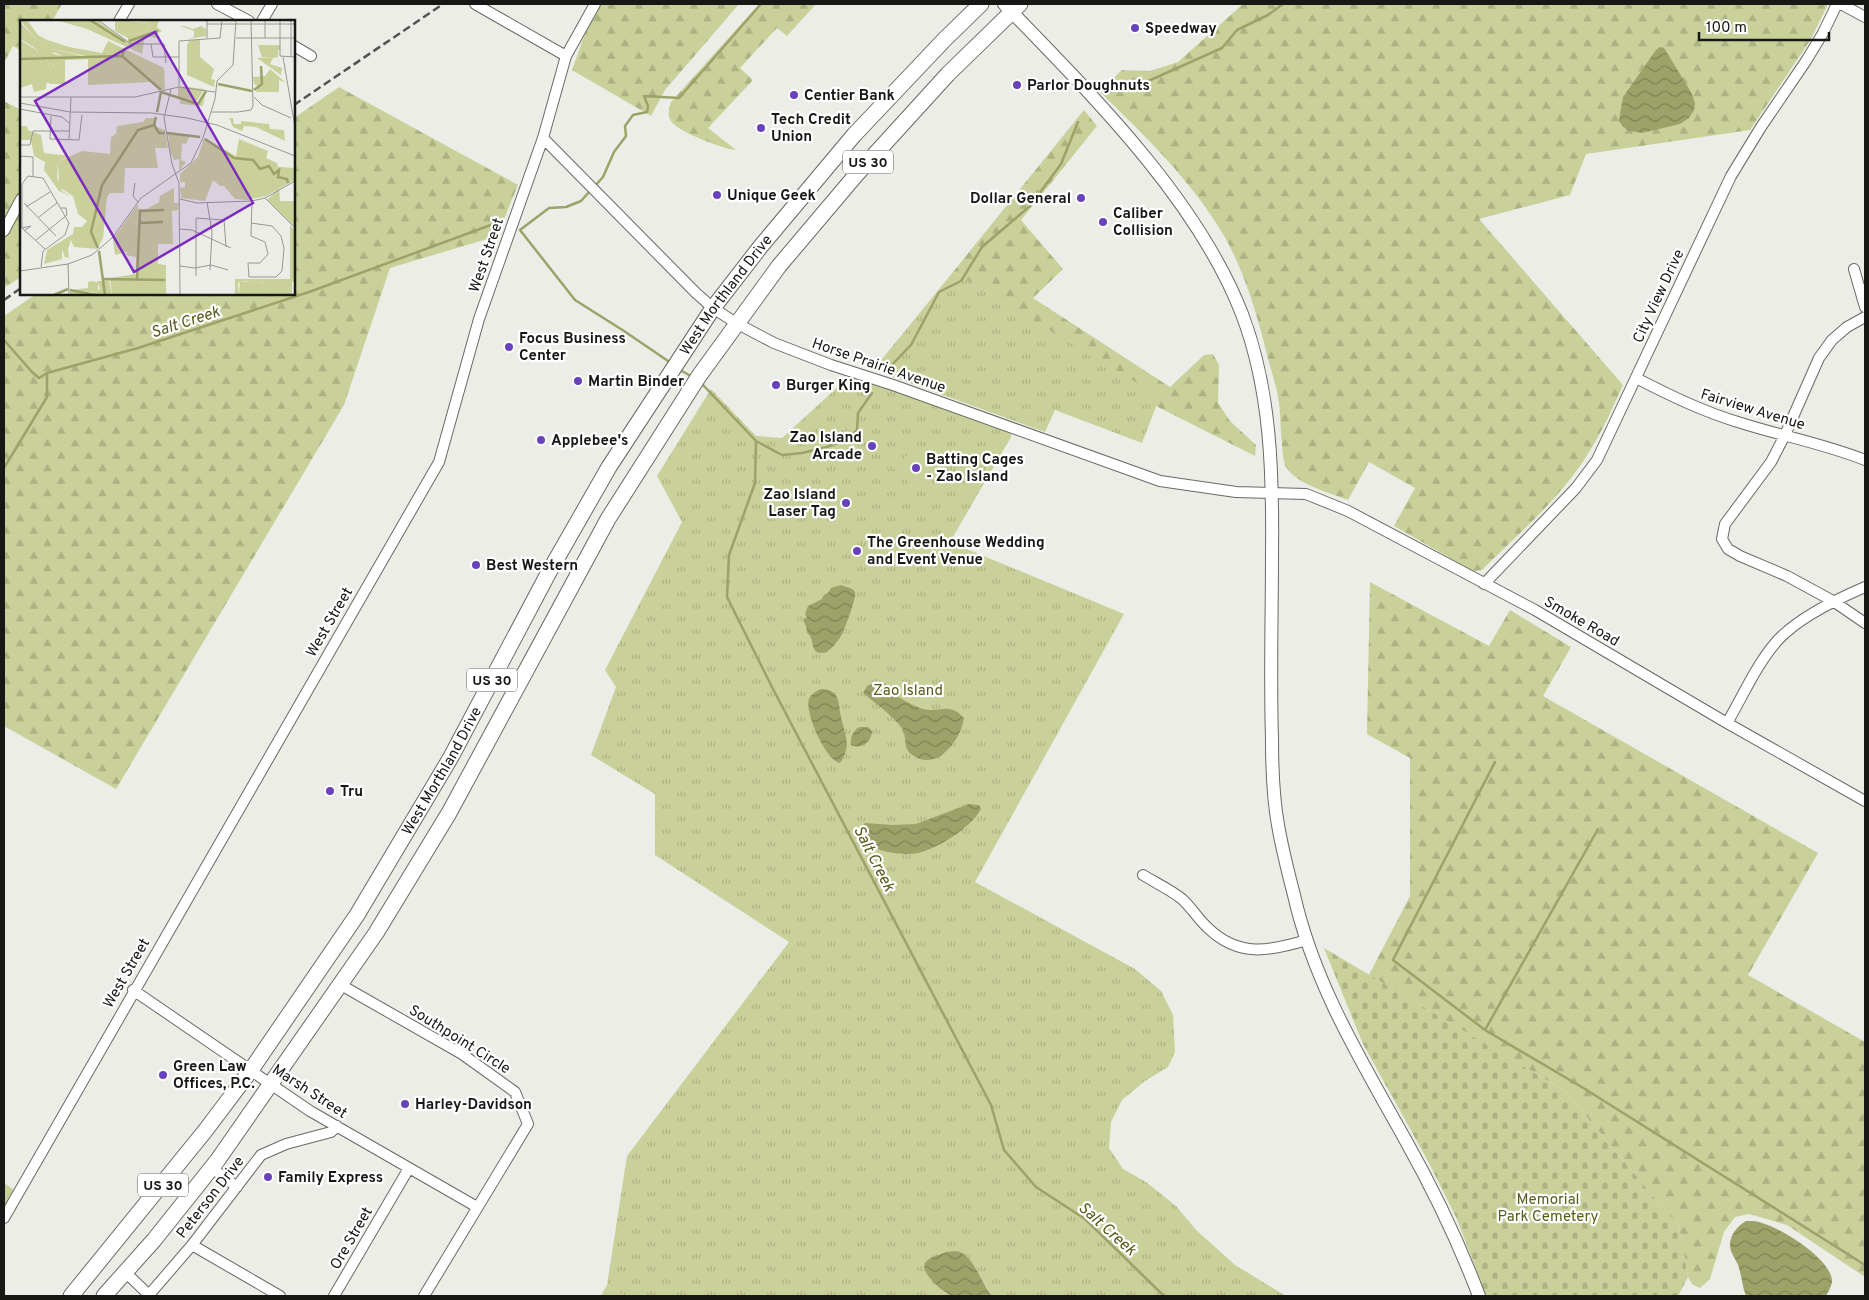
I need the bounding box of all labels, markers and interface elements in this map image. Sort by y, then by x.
scale bar [1699,10,1829,42]
text: 100 m [1706,19,1747,38]
inset map [20,20,295,295]
place label: Speedway [1145,20,1217,39]
marker: Speedway [1129,22,1141,34]
place label: Parlor Doughnuts [1027,77,1150,96]
marker: Parlor Doughnuts [1011,79,1023,91]
place label: Centier Bank [804,87,895,106]
marker: Centier Bank [788,89,800,101]
place label: Tech Credit Union [771,111,851,147]
marker: Tech Credit Union [755,122,767,134]
road number: US 30 [843,150,893,173]
place label: Unique Geek [727,187,816,206]
marker: Unique Geek [711,189,723,201]
place label: Dollar General [970,190,1071,209]
marker: Dollar General [1075,192,1087,204]
place label: Caliber Collision [1113,205,1173,241]
street label: West Street [466,216,509,295]
marker: Caliber Collision [1097,216,1109,228]
street label: West Morthland Drive [677,232,777,359]
street label: City View Drive [1629,247,1689,346]
water label: Salt Creek [149,302,223,343]
place label: Focus Business Center [519,330,626,366]
street label: Horse Prairie Avenue [809,335,948,398]
marker: Focus Business Center [503,341,515,353]
place label: Martin Binder [588,373,685,392]
marker: Martin Binder [572,375,584,387]
place label: Burger King [786,377,871,396]
marker: Burger King [770,379,782,391]
street label: Fairview Avenue [1698,386,1807,435]
place label: Zao Island Arcade [789,429,862,465]
place label: Applebee's [551,432,628,451]
marker: Applebee's [535,434,547,446]
marker: Zao Island Arcade [866,440,878,452]
place label: Batting Cages - Zao Island [926,451,1024,487]
marker: Batting Cages - Zao Island [910,462,922,474]
place label: Zao Island Laser Tag [763,486,836,522]
marker: Zao Island Laser Tag [840,497,852,509]
place label: The Greenhouse Wedding and Event Venue [867,534,1045,570]
marker: The Greenhouse Wedding and Event Venue [851,545,863,557]
place label: Best Western [486,557,578,576]
marker: Best Western [470,559,482,571]
street label: West Street [303,584,358,661]
street label: Smoke Road [1540,593,1622,652]
road number: US 30 [467,668,517,692]
park label: Zao Island [873,682,943,701]
street label: West Morthland Drive [399,704,487,839]
place label: Tru [340,783,363,802]
marker: Tru [324,785,336,797]
water label: Salt Creek [848,823,899,896]
street label: West Street [100,935,155,1012]
street label: Southpoint Circle [405,1001,514,1079]
place label: Green Law Offices, P.C. [173,1058,255,1094]
street label: Marsh Street [268,1061,350,1124]
marker: Green Law Offices, P.C. [157,1069,169,1081]
place label: Harley-Davidson [415,1096,532,1115]
marker: Harley-Davidson [399,1098,411,1110]
street label: Peterson Drive [173,1153,249,1243]
place label: Family Express [278,1169,383,1188]
marker: Family Express [262,1171,274,1183]
road number: US 30 [138,1174,188,1196]
park label: Memorial Park Cemetery [1498,1191,1599,1227]
water label: Salt Creek [1074,1198,1140,1261]
street label: Ore Street [327,1204,378,1274]

